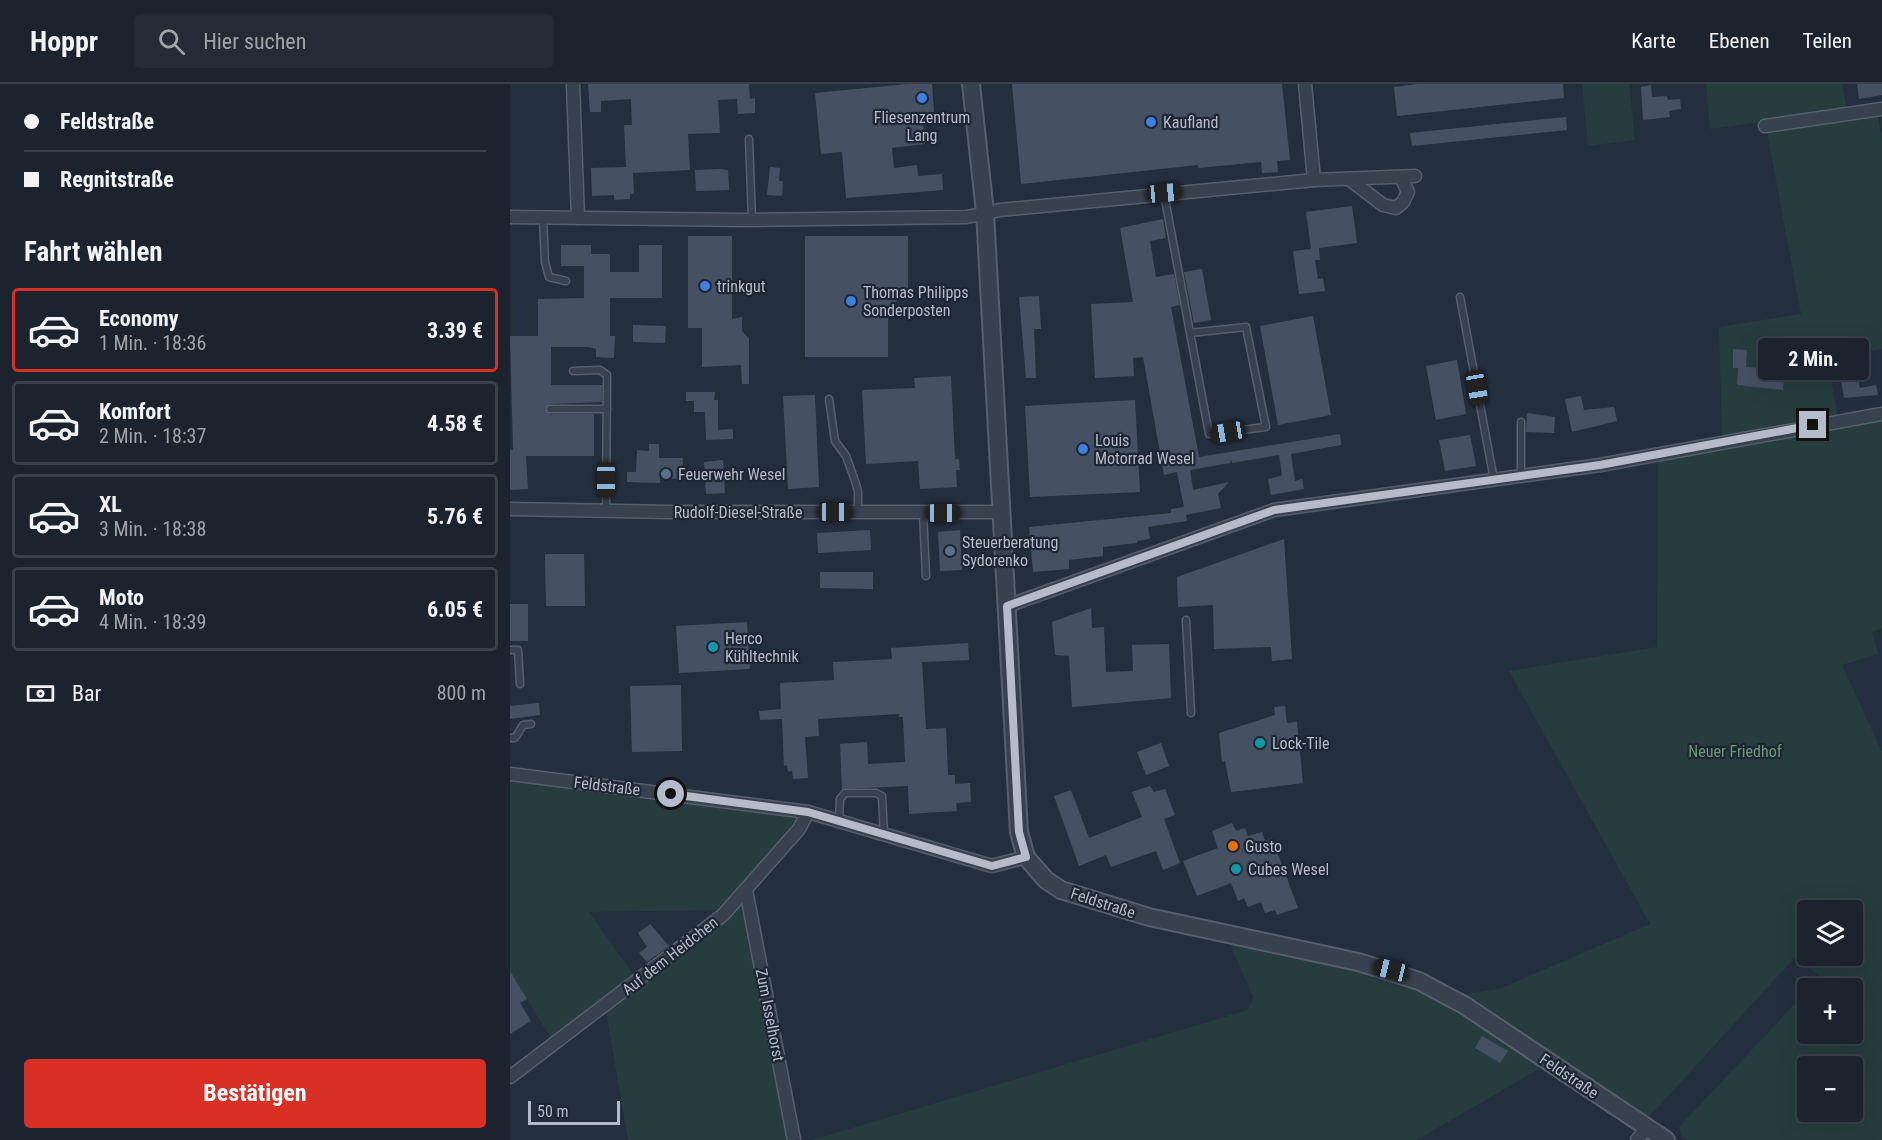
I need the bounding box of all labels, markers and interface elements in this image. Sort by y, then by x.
search box [134,14,554,68]
text: Hoppr [30,25,98,58]
icon: search [155,25,188,58]
text: Hier suchen [203,29,306,54]
text: Karte [1631,29,1676,53]
text: Ebenen [1709,29,1770,53]
text: Teilen [1803,29,1852,53]
marker: Fliesenzentrum Lang [915,91,929,105]
place label: Fliesenzentrum Lang [874,108,970,145]
text: Feldstraße [60,109,154,134]
place label: Kaufland [1163,113,1219,132]
marker: Kaufland [1144,115,1158,129]
text: Regnitstraße [60,167,174,192]
car [1145,182,1183,204]
text: Fahrt wählen [24,236,163,268]
place label: trinkgut [717,277,766,296]
marker: trinkgut [698,279,712,293]
place label: Thomas Philipps Sonderposten [863,283,968,320]
marker: Thomas Philipps Sonderposten [844,294,858,308]
icon: car [27,303,81,357]
text: Economy [99,306,179,331]
text: 3.39 € [427,318,483,343]
text: 1 Min. · 18:36 [99,331,206,355]
callout: 2 Min. [1758,338,1868,380]
text: 2 Min. [1788,347,1839,371]
car [1465,369,1489,407]
icon: car [27,396,81,450]
text: Komfort [99,399,171,424]
text: 4.58 € [427,411,483,436]
route end [1799,411,1826,438]
car [1209,420,1247,444]
text: 2 Min. · 18:37 [99,424,206,448]
place label: Louis Motorrad Wesel [1095,431,1194,468]
marker: Louis Motorrad Wesel [1076,442,1090,456]
car [597,462,615,498]
place label: Feuerwehr Wesel [678,465,785,484]
marker: Feuerwehr Wesel [659,467,673,481]
icon: car [27,489,81,543]
text: XL [99,492,122,517]
street label: Rudolf-Diesel-Straße [674,503,802,522]
car [817,503,853,521]
text: 5.76 € [427,504,483,529]
car [925,504,961,522]
text: 3 Min. · 18:38 [99,517,206,541]
place label: Steuerberatung Sydorenko [962,533,1058,570]
marker: Steuerberatung Sydorenko [943,544,957,558]
icon: car [27,582,81,636]
text: Moto [99,585,144,610]
text: 6.05 € [427,597,483,622]
text: 4 Min. · 18:39 [99,610,206,634]
place label: Herco Kühltechnik [725,629,799,666]
marker: Herco Kühltechnik [706,640,720,654]
icon: cash [24,677,57,710]
text: Bar [72,681,101,706]
text: 800 m [437,681,486,705]
place label: Lock-Tile [1272,734,1329,753]
marker: Lock-Tile [1253,736,1267,750]
park label: Neuer Friedhof [1688,742,1782,761]
street label: Feldstraße [573,773,641,799]
route start [657,780,684,807]
place label: Gusto [1245,837,1282,856]
marker: Gusto [1226,839,1240,853]
place label: Cubes Wesel [1248,860,1329,879]
marker: Cubes Wesel [1229,862,1243,876]
street label: Feldstraße [1068,884,1138,922]
map controls [1797,900,1863,1122]
button: layers [1797,900,1863,966]
street label: Auf dem Heidchen [618,913,722,999]
car [1371,957,1411,983]
street label: Zum Isselhorst [752,967,788,1063]
button: + [1797,978,1863,1044]
street label: Feldstraße [1536,1049,1602,1103]
button: − [1797,1056,1863,1122]
button: Bestätigen [24,1059,486,1128]
scale bar [528,1098,620,1126]
text: 50 m [537,1102,569,1121]

